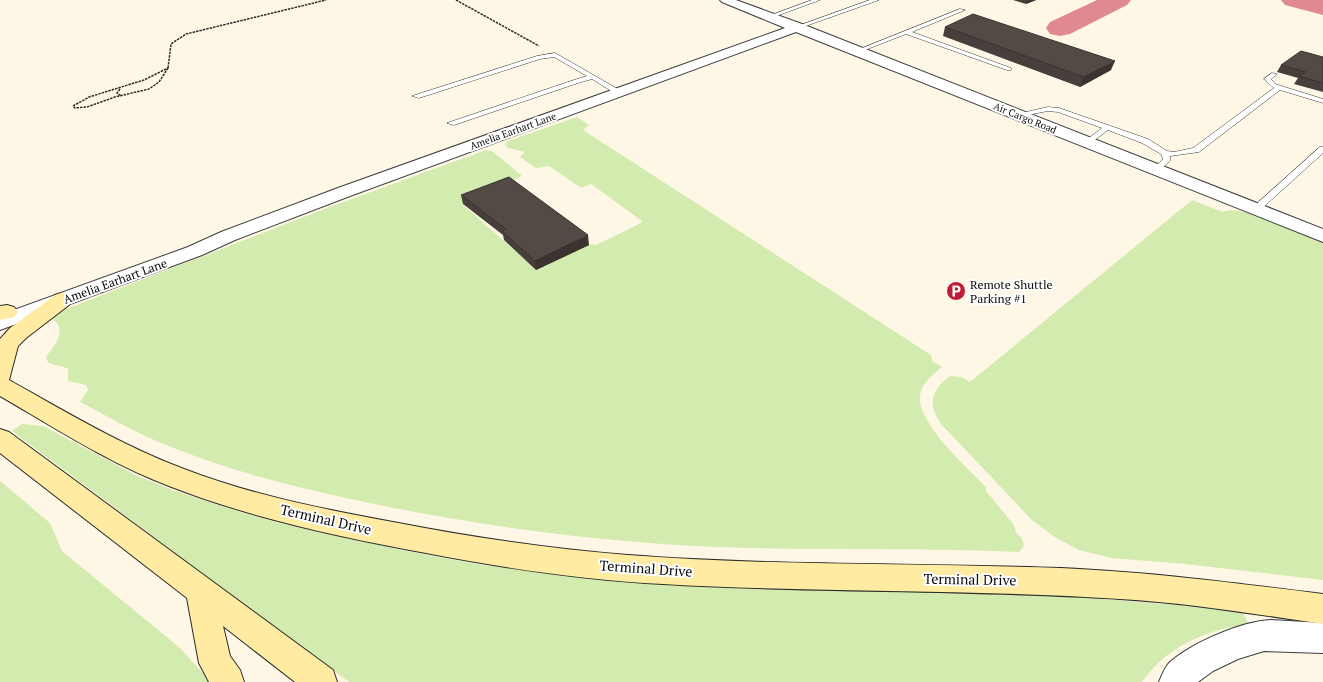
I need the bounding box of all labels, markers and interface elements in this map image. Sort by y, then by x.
street label: Air Cargo Road [992,99,1059,137]
street label: Amelia Earhart Lane [468,109,558,153]
street label: Amelia Earhart Lane [61,255,169,307]
place label: Remote Shuttle Parking #1 [970,277,1053,306]
parking icon: Remote Shuttle Parking #1 [945,280,967,302]
street label: Terminal Drive [279,499,373,539]
street label: Terminal Drive [599,555,693,581]
street label: Terminal Drive [923,569,1017,589]

